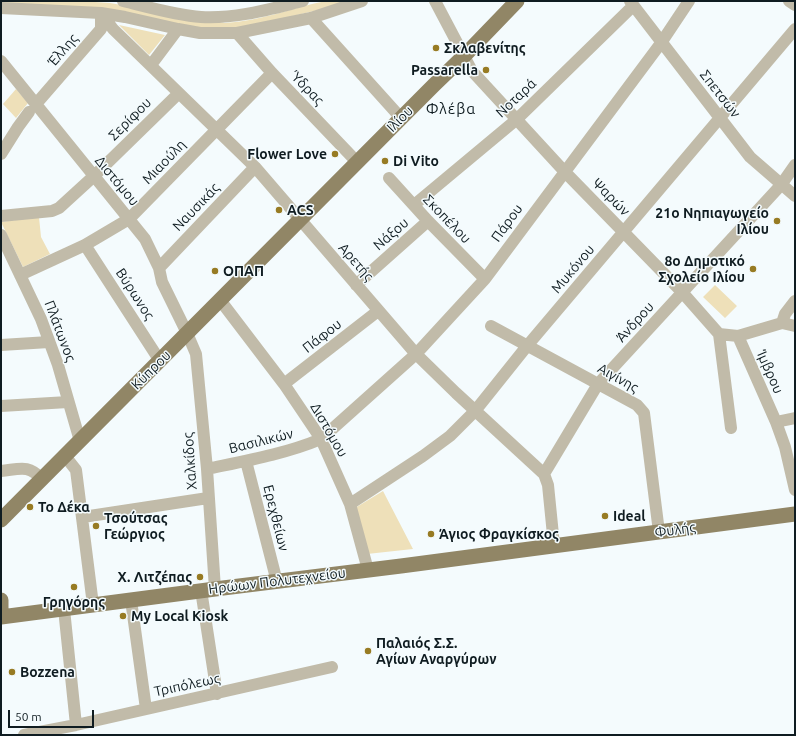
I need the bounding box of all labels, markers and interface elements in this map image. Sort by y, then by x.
street label: Έλλης [44,30,82,70]
place label: Σκλαβενίτης [444,40,526,56]
marker: Σκλαβενίτης [431,43,441,53]
place label: Passarella [411,62,478,78]
marker: Passarella [481,65,491,75]
street label: Ύδρας [287,67,327,109]
street label: Σπετσών [696,67,744,121]
street label: Νοταρά [492,75,540,121]
street label: Σερίφου [105,94,155,144]
district label: Φλέβα [426,100,476,118]
street label: Ιλίου [383,102,417,136]
street label: Μιαούλη [139,136,189,188]
place label: Flower Love [247,146,327,162]
marker: Flower Love [330,149,340,159]
street label: Διστόμου [91,153,143,209]
place label: Di Vito [393,153,439,169]
marker: Di Vito [380,156,390,166]
street label: Ψαρών [589,175,633,219]
street label: Ναυσικάς [169,179,223,235]
street label: Σκοπέλου [420,191,474,247]
street label: Πάρου [488,201,526,245]
place label: ACS [287,202,314,218]
marker: ACS [274,205,284,215]
place label: 21ο Νηπιαγωγείο Ιλίου [655,205,769,238]
street label: Νάξου [370,214,412,254]
marker: 21ο Νηπιαγωγείο Ιλίου [772,216,782,226]
street label: Αρετής [335,240,377,284]
street label: Μυκόνου [548,241,598,297]
place label: 8ο Δημοτικό Σχολείο Ιλίου [658,253,745,286]
place label: ΟΠΑΠ [223,263,264,279]
marker: 8ο Δημοτικό Σχολείο Ιλίου [748,264,758,274]
street label: Βύρωνος [112,265,158,323]
marker: ΟΠΑΠ [210,266,220,276]
street label: Πλάτωνος [41,298,79,364]
street label: Άνδρου [613,298,657,346]
street label: Πάφου [299,316,345,356]
street label: Κύπρου [128,347,174,393]
street label: Ίμβρου [753,348,787,396]
street label: Αιγίνης [595,360,641,396]
street label: Διστόμου [307,400,351,460]
street label: Βασιλικών [227,425,295,457]
street label: Χαλκίδος [180,432,200,490]
street label: Ερεχθείων [260,483,292,553]
place label: Το Δέκα [38,499,90,515]
marker: Το Δέκα [25,502,35,512]
place label: Ideal [613,508,646,524]
place label: Τσούτσας Γεώργιος [104,510,167,542]
marker: Ideal [600,511,610,521]
street label: Φυλής [653,519,697,541]
marker: Τσούτσας Γεώργιος [91,521,101,531]
place label: Άγιος Φραγκίσκος [439,526,559,542]
marker: Άγιος Φραγκίσκος [426,529,436,539]
street label: Ηρώων Πολυτεχνείου [207,564,347,598]
place label: Χ. Λιτζέπας [118,569,192,585]
marker: Χ. Λιτζέπας [195,572,205,582]
marker: Γρηγόρης [69,582,79,592]
place label: Γρηγόρης [43,594,105,610]
place label: My Local Kiosk [131,608,228,624]
marker: My Local Kiosk [118,611,128,621]
place label: Παλαιός Σ.Σ. Αγίων Αναργύρων [376,635,496,668]
marker: Παλαιός Σ.Σ. Αγίων Αναργύρων [363,646,373,656]
place label: Bozzena [20,664,75,680]
marker: Bozzena [7,667,17,677]
street label: Τριπόλεως [153,670,221,700]
scale bar [10,702,96,728]
text: 50 m [15,710,42,723]

